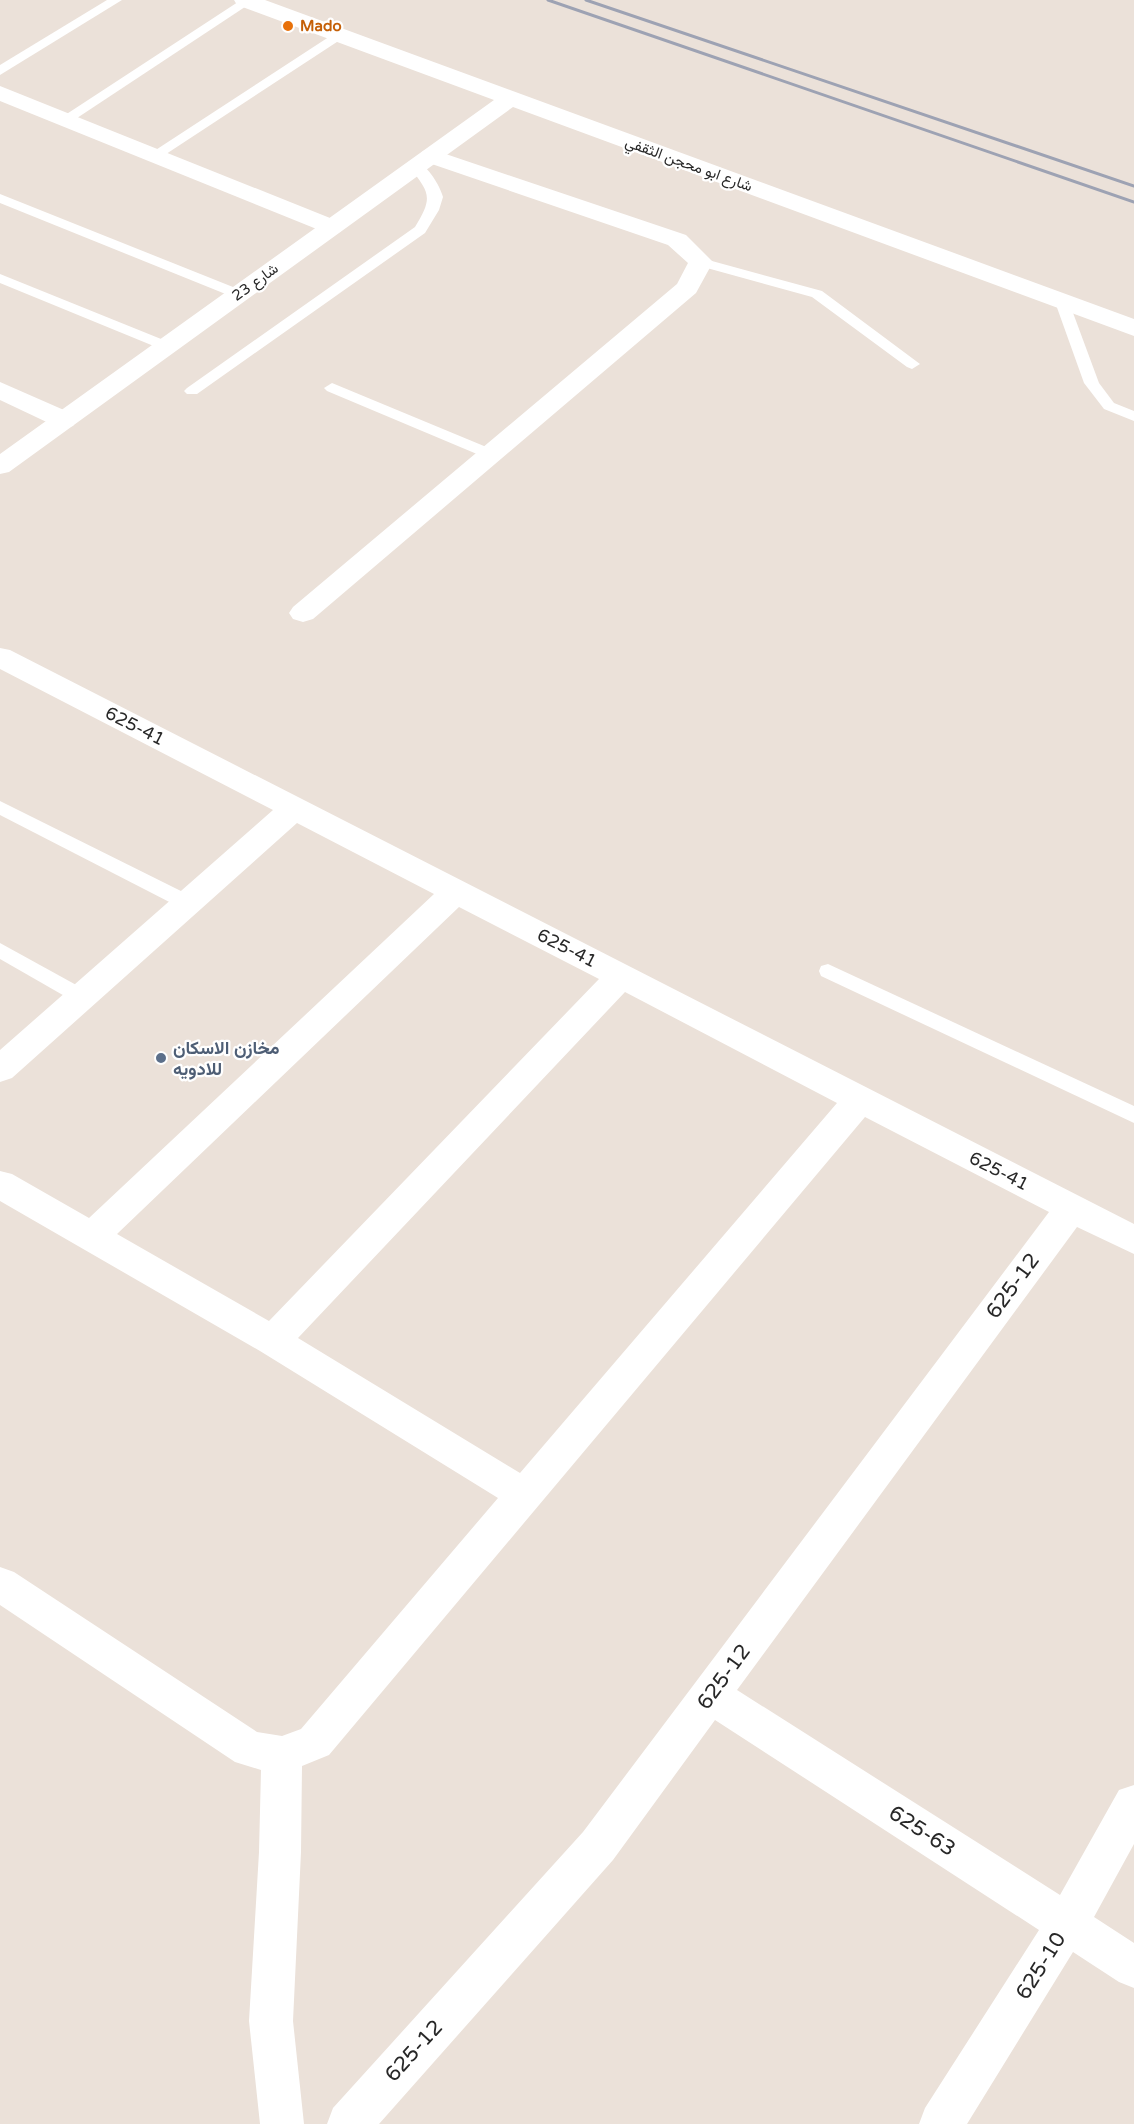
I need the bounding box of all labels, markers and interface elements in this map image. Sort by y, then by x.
place label: Mado [300,17,342,35]
marker: Mado [281,19,295,33]
street label: شارع ابو محجن الثقفي [622,133,755,199]
street label: شارع 23 [228,259,283,306]
street label: 625-41 [101,702,169,750]
street label: 625-41 [533,924,601,972]
place label: مخازن الاسكان للادويه [173,1037,280,1080]
marker: مخازن الاسكان للادويه [154,1051,168,1065]
street label: 625-41 [965,1147,1033,1195]
street label: 625-12 [981,1249,1045,1323]
street label: 625-12 [692,1640,756,1714]
street label: 625-63 [884,1800,960,1862]
street label: 625-10 [1011,1928,1071,2004]
street label: 625-12 [380,2015,448,2087]

